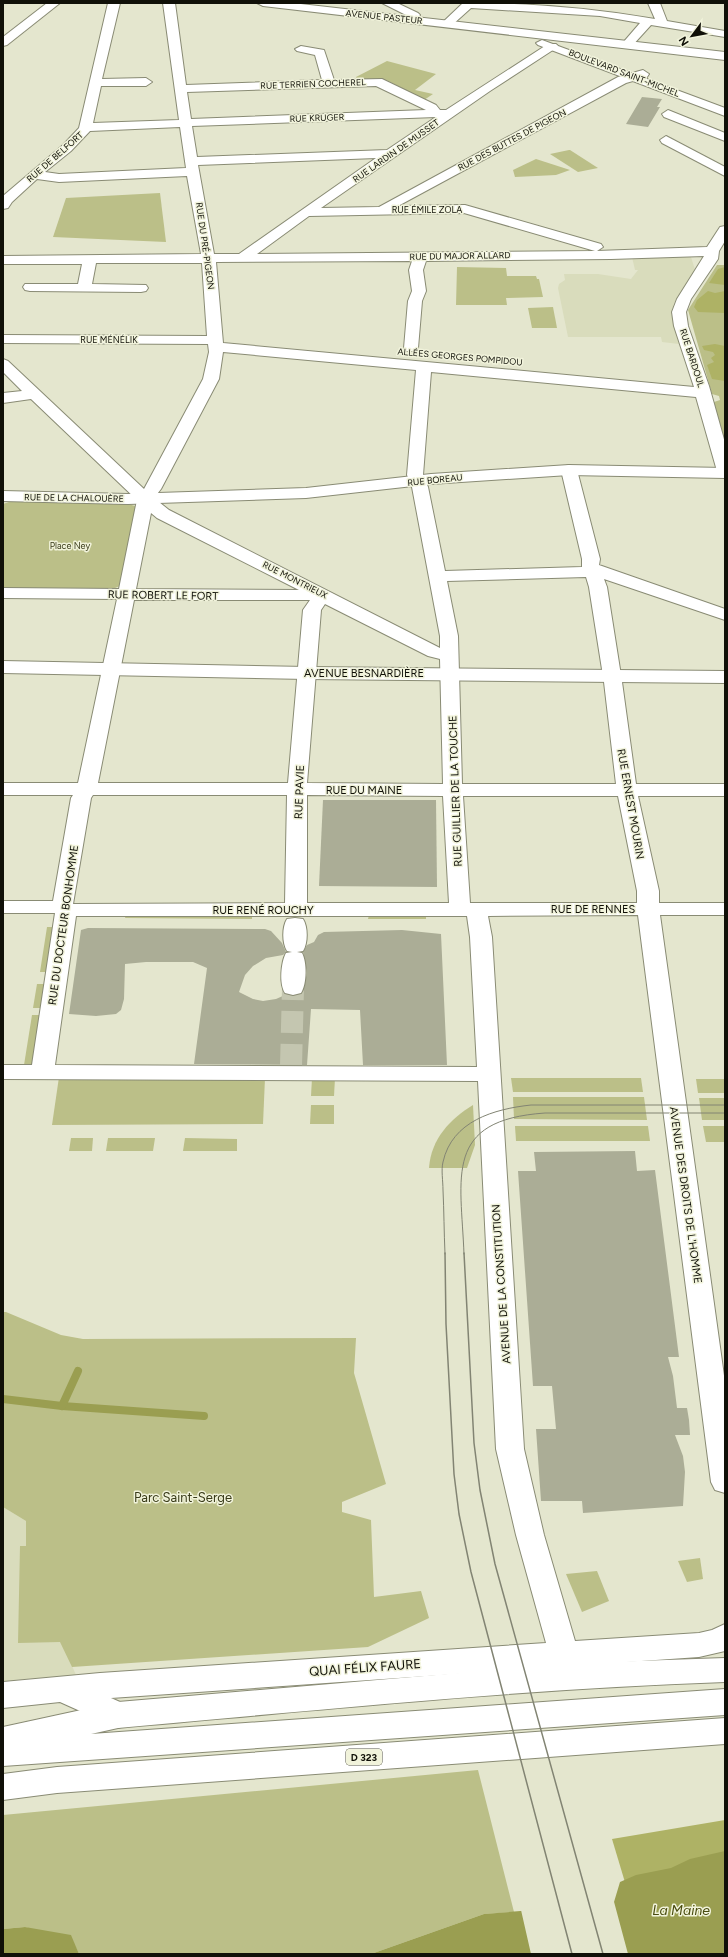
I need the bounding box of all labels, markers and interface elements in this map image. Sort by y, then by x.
street label: AVENUE PASTEUR [345,7,423,26]
north arrow [672,16,712,56]
text: N [676,34,692,48]
street label: BOULEVARD SAINT-MICHEL [567,46,681,99]
street label: RUE TERRIEN COCHEREL [260,76,366,91]
street label: RUE DES BUTTES DE PIGEON [456,106,568,173]
street label: RUE KRUGER [289,111,345,124]
street label: RUE LARDIN DE MUSSET [350,117,441,185]
street label: RUE DE BELFORT [24,129,85,184]
street label: RUE DU PRÉ-PIGEON [194,202,217,290]
street label: RUE ÉMILE ZOLA [392,204,462,215]
street label: RUE DU MAJOR ALLARD [409,249,511,262]
street label: RUE BARDOUL [678,327,707,389]
street label: RUE MÉNÉLIK [80,334,138,345]
street label: ALLÉES GEORGES POMPIDOU [397,346,523,367]
street label: RUE BOREAU [407,471,463,488]
street label: RUE DE LA CHALOUÈRE [24,491,124,504]
park label: Place Ney [50,540,90,551]
street label: RUE MONTRIEUX [261,558,330,601]
street label: RUE ROBERT LE FORT [108,588,218,603]
street label: AVENUE BESNARDIÈRE [304,666,424,680]
street label: RUE GUILLIER DE LA TOUCHE [446,715,465,867]
street label: RUE ERNEST MOURIN [614,748,647,860]
street label: RUE PAVIE [292,765,307,819]
street label: RUE DU MAINE [326,784,402,797]
street label: RUE DU DOCTEUR BONHOMME [46,844,81,1006]
street label: RUE DE RENNES [551,903,635,916]
street label: RUE RENÉ ROUCHY [212,904,314,917]
street label: AVENUE DES DROITS DE L'HOMME [667,1106,704,1284]
street label: AVENUE DE LA CONSTITUTION [489,1204,514,1364]
park label: Parc Saint-Serge [134,1490,232,1505]
street label: QUAI FÉLIX FAURE [309,1656,421,1679]
road number: D 323 [346,1749,382,1765]
water label: La Maine [652,1902,710,1919]

